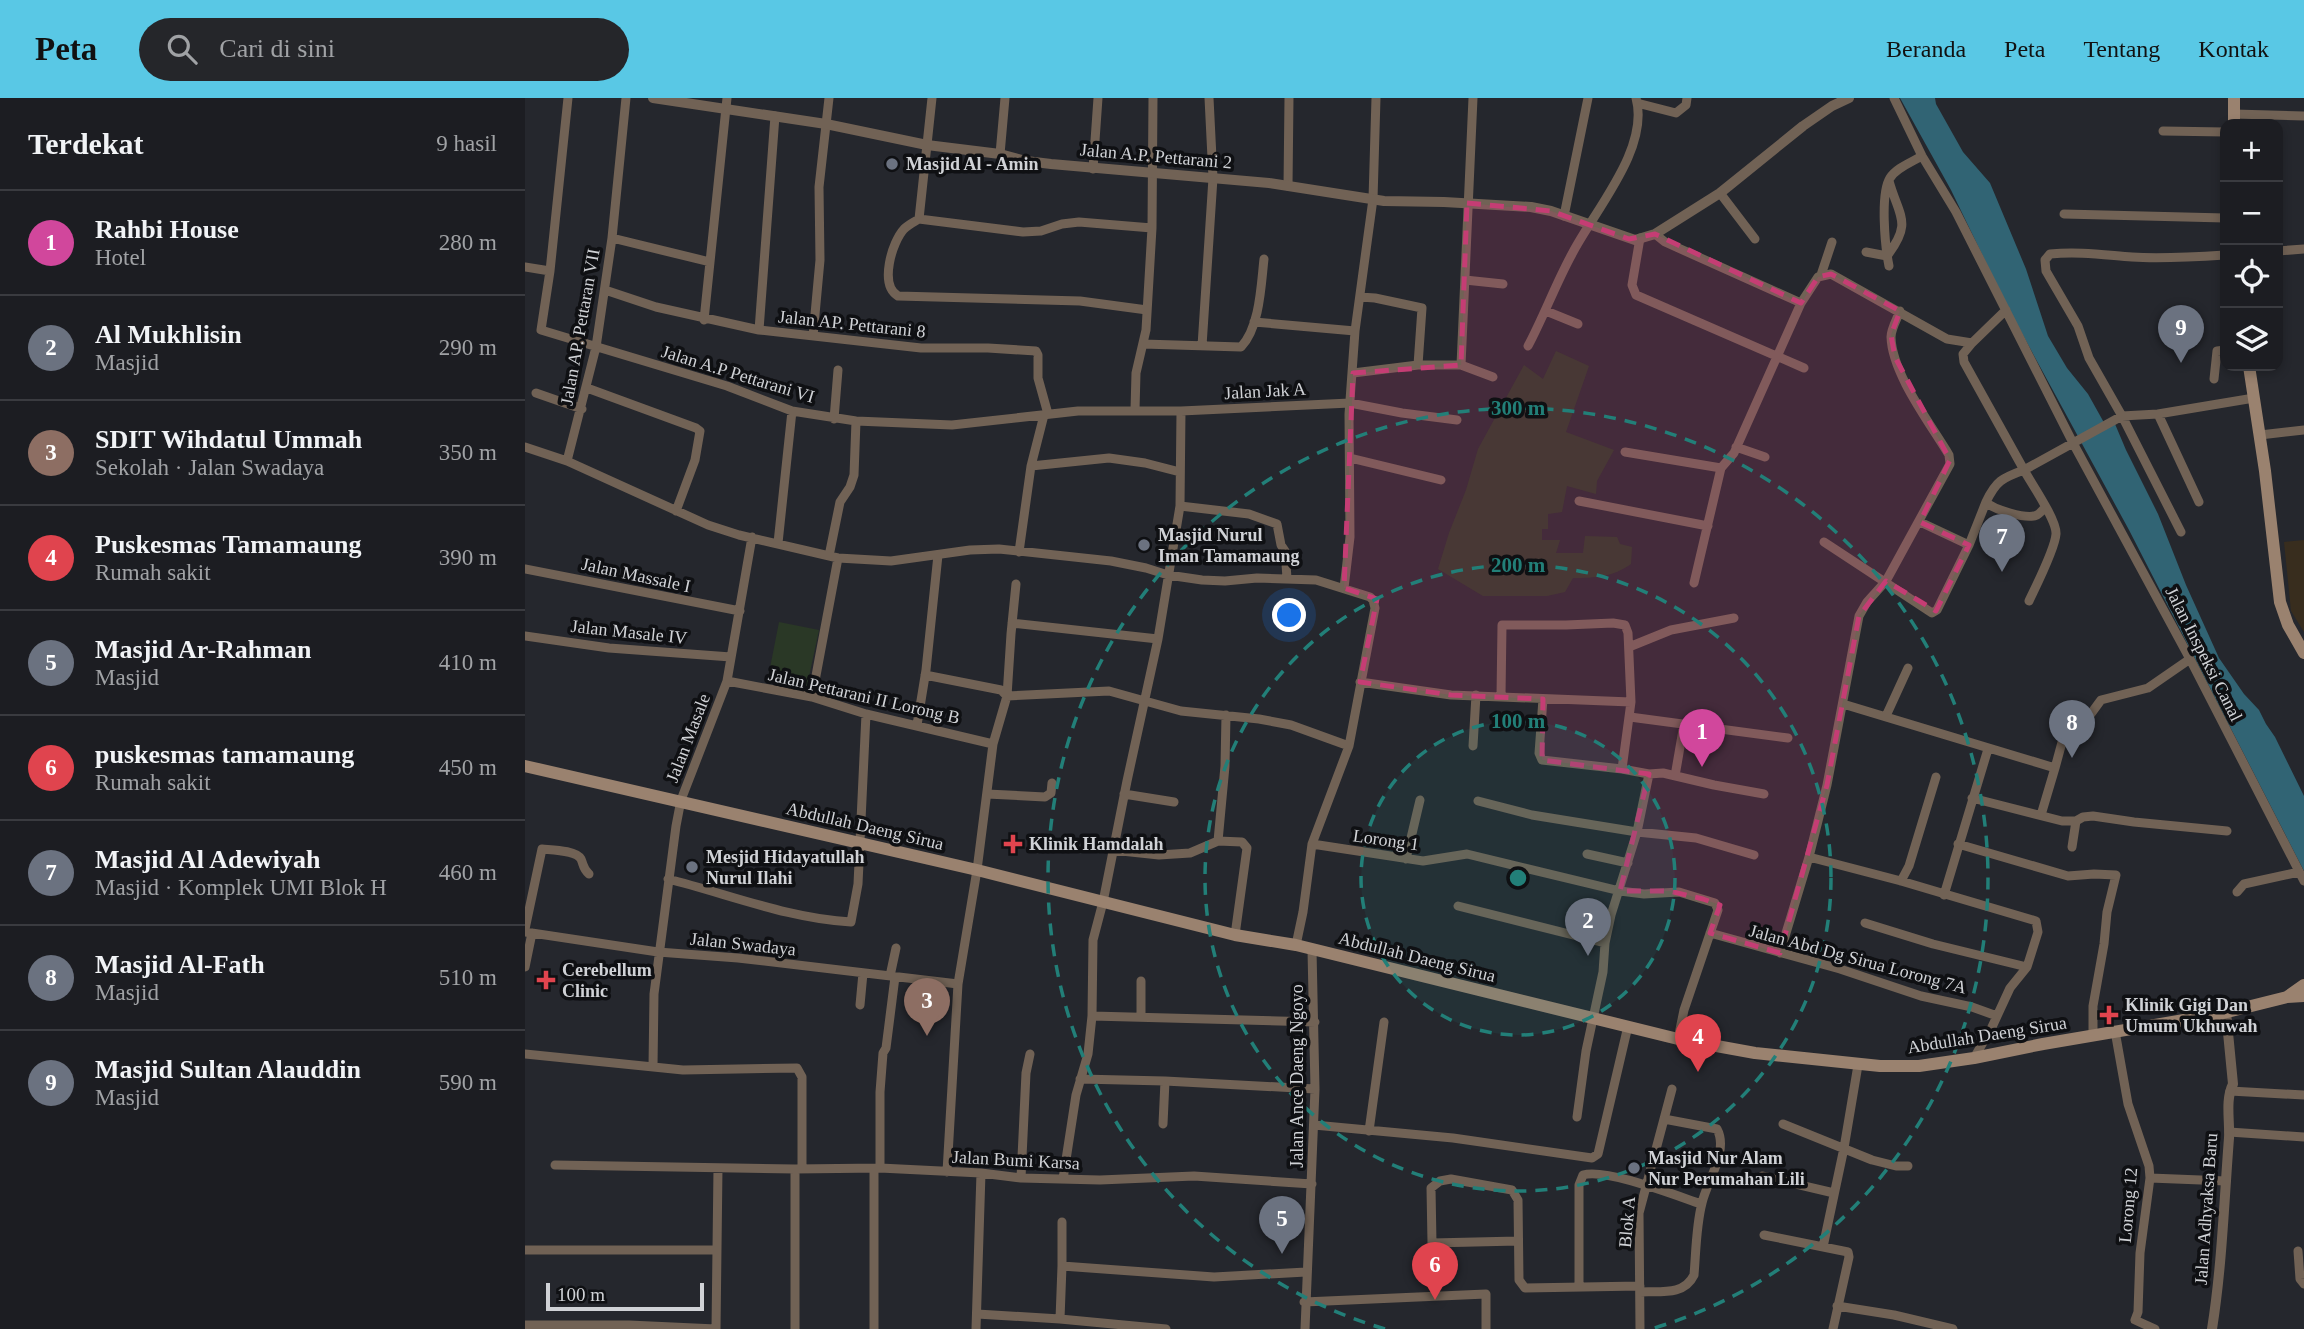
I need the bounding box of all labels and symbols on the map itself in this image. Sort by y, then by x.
street label: Jalan A.P. Pettarani 2 [1079,139,1233,173]
place label: Masjid Al - Amin [906,154,1039,174]
marker: Masjid Al - Amin [884,156,900,172]
street label: Jalan AP. Pettaran VII [556,247,604,407]
pin: 9 [2158,305,2204,363]
street label: Jalan AP. Pettarani 8 [777,306,927,342]
street label: Jalan A.P Pettarani VI [659,341,817,407]
street label: Jalan Jak A [1224,379,1306,403]
text: 300 m [1491,396,1546,420]
pin: 7 [1979,514,2025,572]
place label: Masjid Nurul Iman Tamamaung [1158,525,1300,566]
marker: Masjid Nurul Iman Tamamaung [1136,537,1152,553]
text: 200 m [1491,553,1546,577]
street label: Jalan Massale I [580,554,692,596]
street label: Jalan Inspeksi Canal [2162,584,2246,724]
your location [1272,598,1306,632]
street label: Jalan Masale IV [570,616,688,648]
street label: Jalan Pettarani II Lorong B [766,664,962,728]
street label: Jalan Masale [662,691,714,785]
pin: 8 [2049,700,2095,758]
text: 100 m [1491,709,1546,733]
pin: 1 [1679,709,1725,767]
street label: Abdullah Daeng Sirua [784,798,946,854]
street label: Lorong 1 [1352,825,1420,855]
marker: Klinik Hamdalah [1003,834,1023,854]
place label: Klinik Hamdalah [1029,834,1164,854]
place label: Mesjid Hidayatullah Nurul Ilahi [706,847,865,888]
marker: Mesjid Hidayatullah Nurul Ilahi [684,859,700,875]
centre of rings [1506,866,1530,890]
pin: 2 [1565,898,1611,956]
street label: Jalan Abd Dg Sirua Lorong 7A [1747,920,1969,998]
street label: Jalan Swadaya [689,928,797,960]
street label: Abdullah Daeng Sirua [1336,928,1498,986]
place label: Cerebellum Clinic [562,960,652,1001]
marker: Cerebellum Clinic [536,970,556,990]
pin: 3 [904,978,950,1036]
street label: Jalan Ance Daeng Ngoyo [1287,984,1307,1168]
place label: Klinik Gigi Dan Umum Ukhuwah [2125,995,2258,1036]
marker: Klinik Gigi Dan Umum Ukhuwah [2099,1005,2119,1025]
street label: Abdullah Daeng Sirua [1906,1013,2068,1057]
pin: 4 [1675,1014,1721,1072]
street label: Jalan Adhyaksa Baru [2191,1133,2221,1285]
street label: Jalan Bumi Karsa [952,1147,1080,1173]
place label: Masjid Nur Alam Nur Perumahan Lili [1648,1148,1805,1189]
marker: Masjid Nur Alam Nur Perumahan Lili [1626,1160,1642,1176]
street label: Lorong 12 [2115,1167,2141,1243]
street label: Blok A [1615,1195,1639,1249]
pin: 5 [1259,1196,1305,1254]
pin: 6 [1412,1242,1458,1300]
scale bar [546,1280,703,1312]

